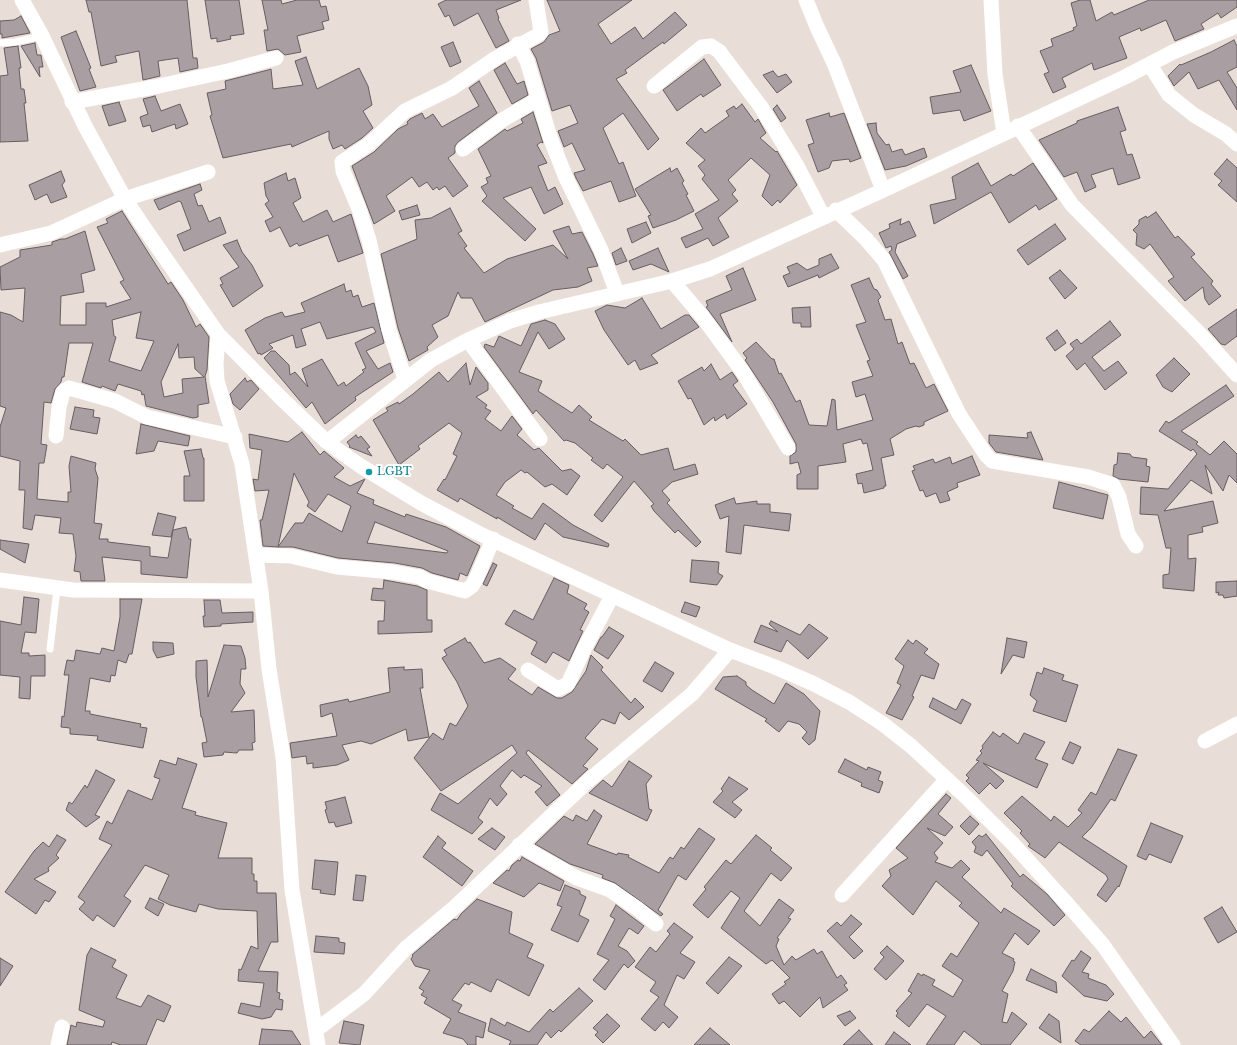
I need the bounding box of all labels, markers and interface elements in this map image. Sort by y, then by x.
place label: LGBT [377,465,412,479]
marker: LGBT [364,467,374,477]

